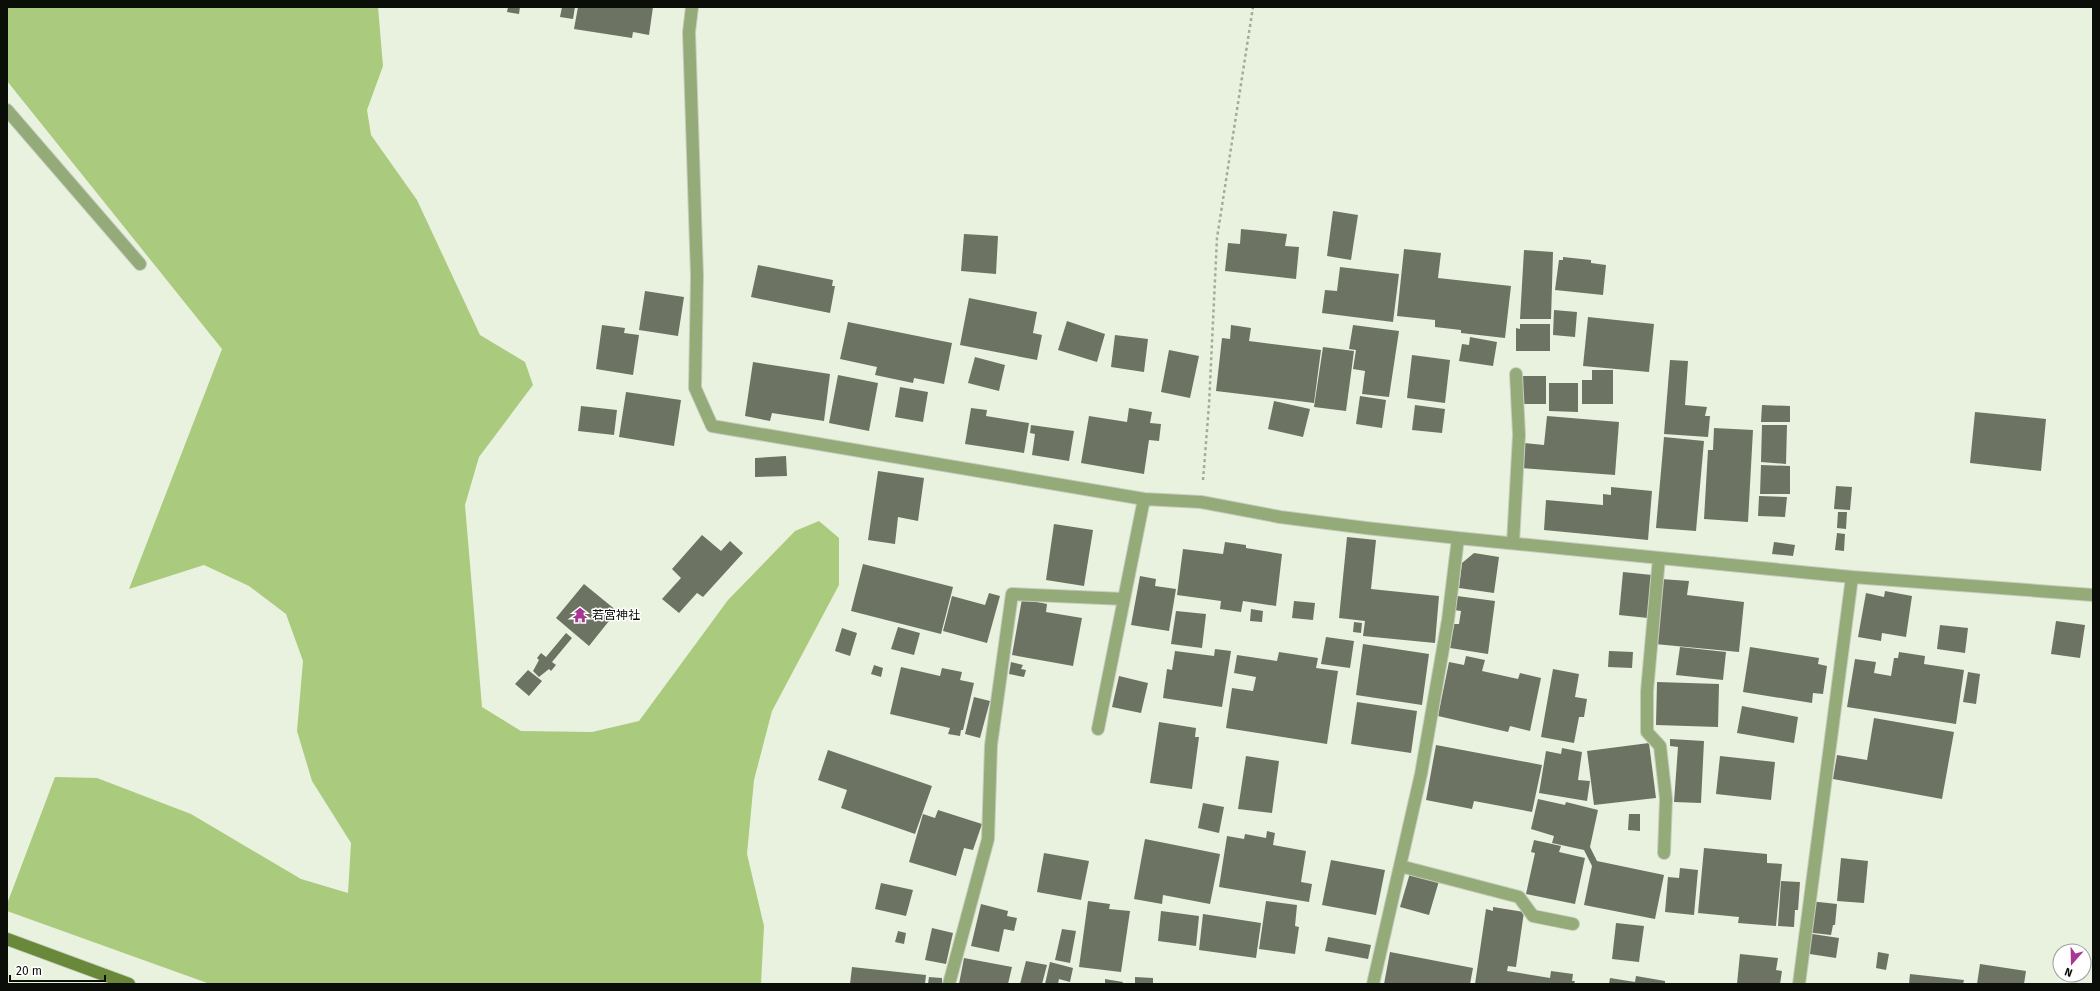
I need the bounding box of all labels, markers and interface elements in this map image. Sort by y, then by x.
temple icon: 若宮神社 [571,606,589,624]
place label: 若宮神社 [592,608,640,622]
north arrow [2052,943,2092,983]
scale bar [10,957,105,983]
text: 20 m [16,964,42,978]
text: N [2063,965,2074,979]

